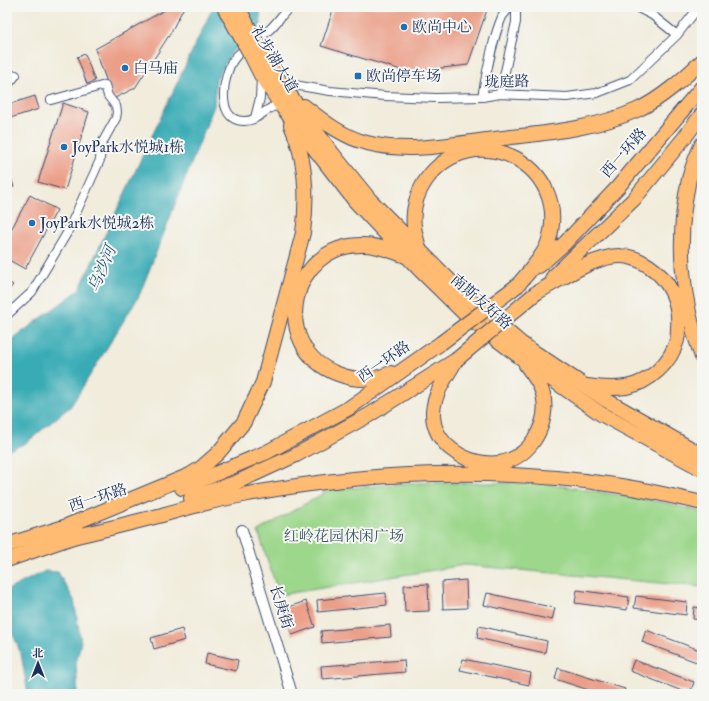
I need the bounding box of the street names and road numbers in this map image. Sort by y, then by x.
street label: 礼步湖大道 [247,22,301,96]
street label: 珑庭路 [484,72,530,92]
street label: 西一环路 [597,124,651,182]
street label: 南斯友好路 [446,270,516,334]
street label: 西一环路 [354,337,414,387]
street label: 西一环路 [67,480,129,516]
street label: 长庚街 [265,583,297,631]

